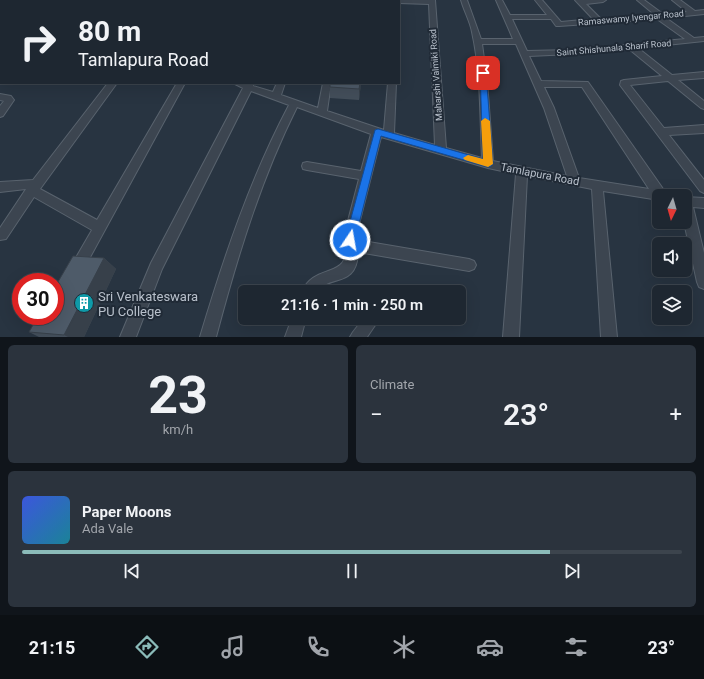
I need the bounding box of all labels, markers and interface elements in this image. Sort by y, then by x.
street label: Ramaswamy Iyengar Road [578,8,684,28]
text: 80 m [78,15,141,48]
icon: right [12,16,64,68]
street label: Maharshi Valmiki Road [428,29,444,121]
street label: Saint Shishunala Sharif Road [556,38,672,58]
text: Tamlapura Road [78,49,209,70]
pin [466,56,500,90]
icon: arrive [472,62,494,84]
street label: Tamlapura Road [499,160,580,188]
north arrow [652,189,692,229]
map controls [652,189,692,325]
position arrow [329,219,371,261]
button: sound [652,237,692,277]
speed limit sign: 30 [12,273,64,325]
button: layers [652,285,692,325]
place label: Sri Venkateswara PU College [98,289,198,319]
building icon: Sri Venkateswara PU College [73,292,95,314]
text: 21:16 · 1 min · 250 m [281,296,423,314]
text: 23 [148,365,208,426]
text: Climate [370,377,414,392]
text: 23° [503,397,549,432]
text: − [370,402,383,427]
text: + [670,402,682,427]
text: km/h [163,422,193,437]
text: Paper Moons [82,503,172,521]
text: Ada Vale [82,521,133,536]
icon: previous [121,560,143,582]
icon: pause [341,560,363,582]
icon: next [561,560,583,582]
icon: directions [133,633,161,661]
icon: music [219,633,247,661]
icon: phone [304,633,332,661]
icon: climate [390,633,418,661]
icon: car [476,633,504,661]
icon: filters [562,633,590,661]
text: 21:15 [29,637,75,658]
text: 23° [647,637,675,658]

